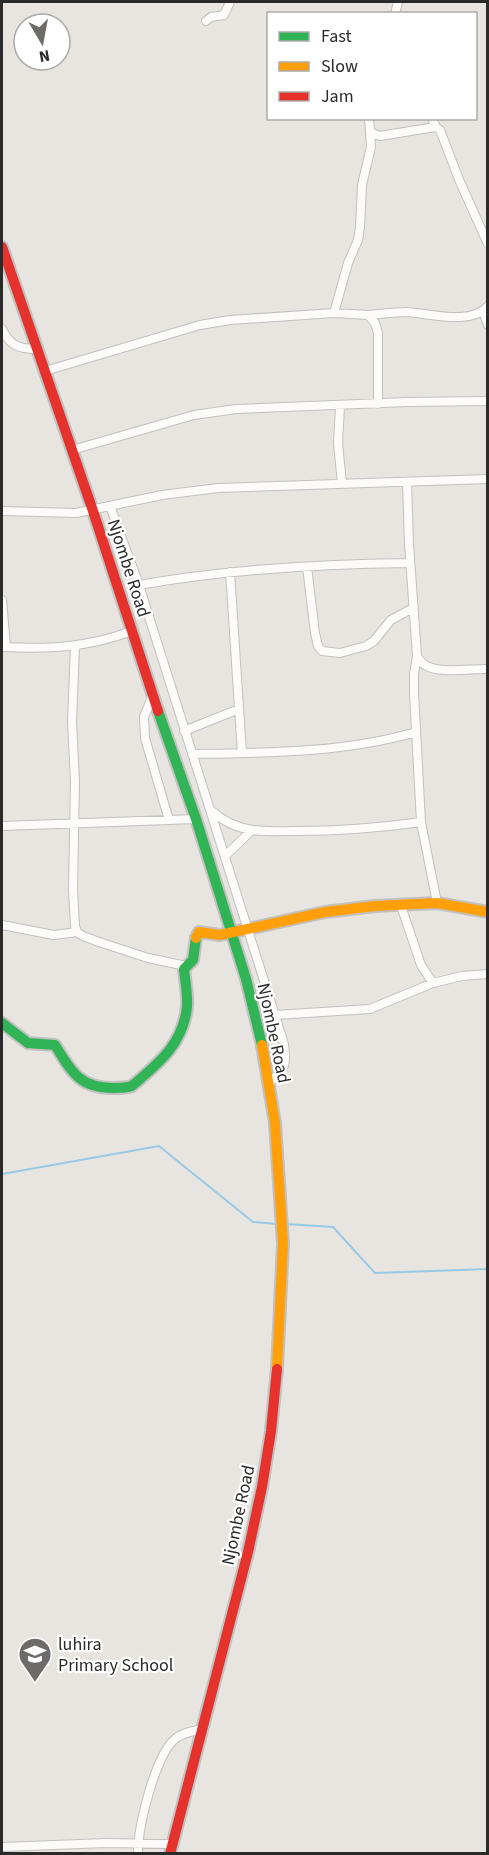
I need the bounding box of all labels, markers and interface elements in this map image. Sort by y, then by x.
north arrow [12,12,72,72]
legend [267,12,477,120]
text: Fast [321,24,352,49]
text: N [37,44,52,68]
text: Slow [321,54,358,79]
text: Jam [321,84,354,109]
street label: Njombe Road [101,516,156,620]
street label: Njombe Road [251,981,296,1086]
street label: Njombe Road [216,1463,261,1568]
place label: luhira Primary School [58,1632,173,1678]
school or university icon: luhira Primary School [17,1636,53,1683]

